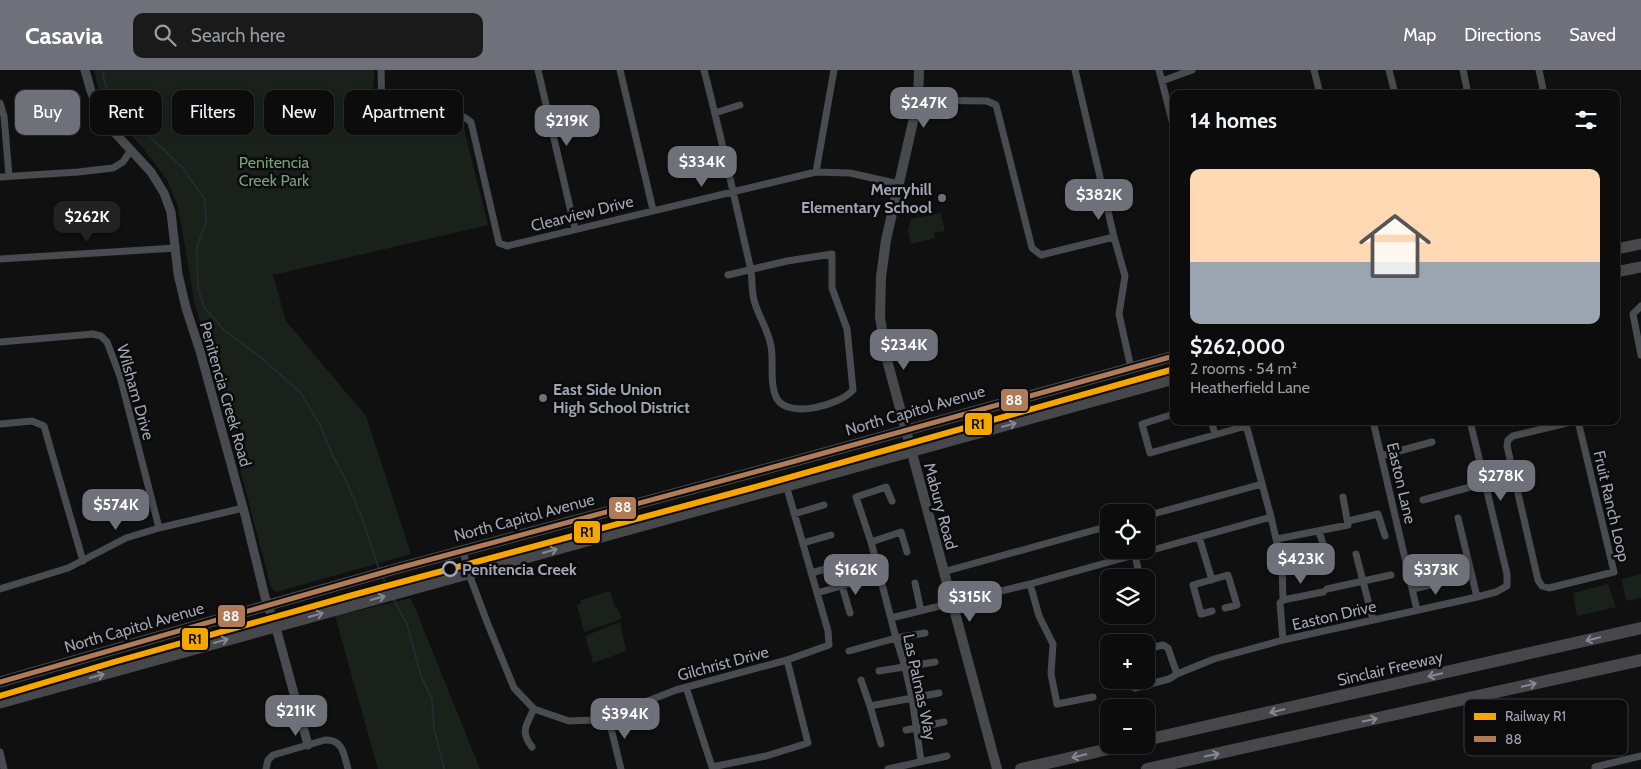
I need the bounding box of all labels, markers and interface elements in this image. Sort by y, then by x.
search box [133,13,483,58]
text: Casavia [25,21,103,50]
icon: search [151,21,179,49]
text: Search here [191,24,285,47]
text: Map [1403,24,1436,46]
text: Directions [1464,24,1541,46]
text: Saved [1569,24,1616,46]
pin: $247K [889,87,959,129]
chip: Buy [15,90,80,135]
chip: Rent [90,90,162,135]
chip: Filters [172,90,254,135]
chip: New [264,90,334,135]
chip: Apartment [344,90,463,135]
text: $247K [901,93,947,112]
pin: $219K [532,104,602,147]
icon: filters [1572,106,1600,134]
text: 14 homes [1190,108,1277,133]
text: $219K [546,111,588,130]
pin: $334K [667,146,737,188]
text: $334K [679,152,725,171]
park label: Penitencia Creek Park [239,153,310,190]
pin: $382K [1064,178,1134,221]
place label: Merryhill Elementary School [801,180,932,217]
text: $382K [1076,185,1122,204]
street label: Clearview Drive [529,192,635,235]
marker: Merryhill Elementary School [936,192,948,204]
pin: $262K [52,200,122,243]
icon: home [1350,201,1440,291]
text: $262K [64,207,110,226]
street label: Penitencia Creek Road [196,319,255,469]
pin: $234K [869,328,939,371]
text: $262,000 [1190,334,1285,359]
text: $234K [881,335,927,354]
street label: Wilsham Drive [113,342,158,442]
text: 2 rooms · 54 m² [1190,359,1297,378]
text: Heatherfield Lane [1190,378,1310,397]
place label: East Side Union High School District [553,380,690,417]
street label: North Capitol Avenue [843,381,987,440]
line badge: 88 [1000,388,1029,412]
text: 88 [1006,391,1022,409]
marker: East Side Union High School District [537,392,549,404]
line badge: R1 [964,412,993,436]
text: R1 [971,415,985,433]
one-way arrow [1001,419,1017,429]
street label: Easton Lane [1383,441,1420,526]
street label: Fruit Ranch Loop [1589,449,1634,564]
pin: $278K [1466,460,1536,502]
street label: Mabury Road [920,461,961,552]
text: $278K [1478,466,1524,485]
pin: $574K [81,488,151,531]
street label: North Capitol Avenue [452,490,596,545]
text: $574K [93,495,139,514]
line badge: 88 [608,496,637,520]
text: 88 [615,498,631,516]
map controls [1100,504,1155,754]
button: locate [1100,504,1155,559]
line badge: R1 [573,520,601,544]
text: R1 [580,523,594,541]
pin: $423K [1266,542,1336,585]
one-way arrow [542,546,558,555]
text: $423K [1278,549,1324,568]
pin: $162K [821,554,891,596]
pin: $373K [1401,554,1471,596]
place label: Penitencia Creek [462,560,577,579]
text: $162K [835,560,877,579]
text: $373K [1414,560,1458,579]
marker: Penitencia Creek [442,561,458,577]
button: layers [1100,569,1155,624]
pin: $315K [935,580,1005,623]
text: $315K [949,587,991,606]
one-way arrow [370,593,386,602]
street label: Easton Drive [1290,597,1378,634]
street label: North Capitol Avenue [62,598,206,657]
line badge: 88 [217,604,246,628]
text: 88 [223,607,239,625]
one-way arrow [307,610,323,620]
line badge: R1 [181,627,209,651]
text: R1 [188,630,202,648]
street label: Las Palmas Way [899,632,940,742]
button: + [1100,634,1155,689]
one-way arrow [1586,635,1602,644]
one-way arrow [212,636,228,646]
street label: Gilchrist Drive [675,642,771,685]
street label: Sinclair Freeway [1335,647,1445,690]
one-way arrow [89,670,105,680]
one-way arrow [1427,671,1443,680]
one-way arrow [1521,680,1537,689]
pin: $211K [261,694,331,737]
pin: $394K [590,698,660,740]
button: − [1100,699,1155,754]
legend [1464,699,1628,756]
text: $211K [276,701,316,720]
text: $394K [602,704,648,723]
one-way arrow [1269,707,1285,716]
text: Railway R1 [1505,707,1566,725]
one-way arrow [1362,715,1378,724]
text: 88 [1505,730,1522,748]
one-way arrow [1203,750,1219,759]
one-way arrow [1071,752,1087,761]

